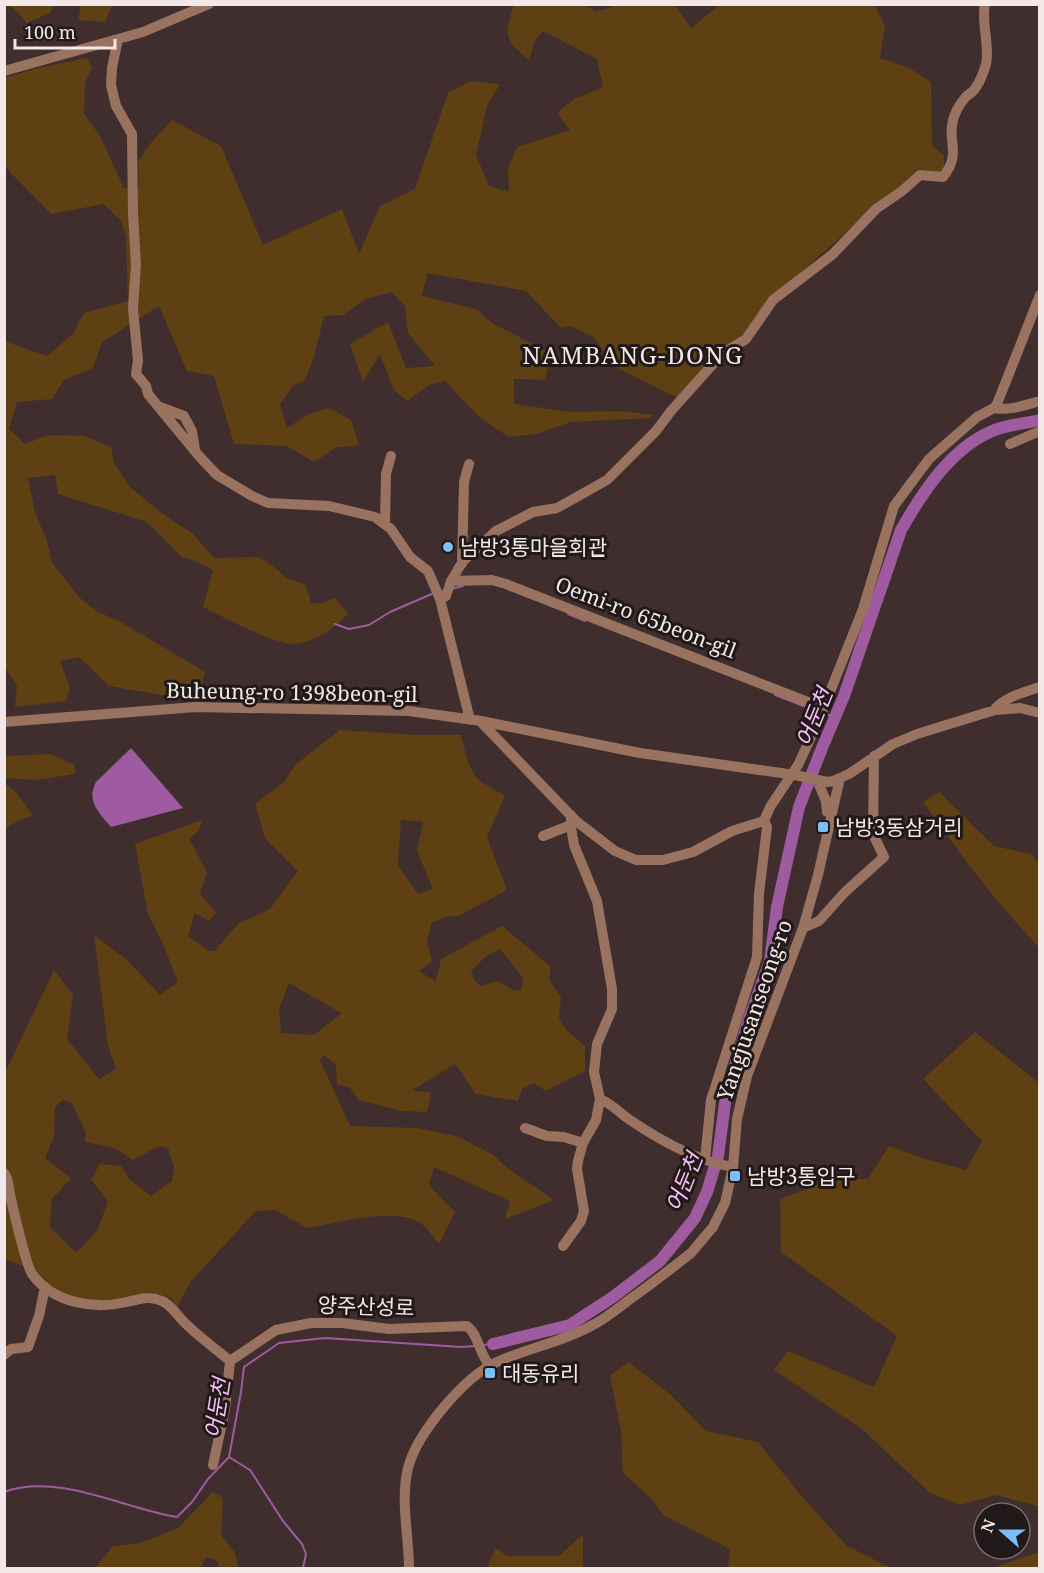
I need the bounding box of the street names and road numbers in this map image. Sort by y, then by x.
street label: Oemi-ro 65beon-gil [552,570,741,665]
street label: Buheung-ro 1398beon-gil [166,676,418,708]
street label: Yangjusanseong-ro [710,916,798,1105]
street label: 양주산성로 [317,1290,415,1322]

